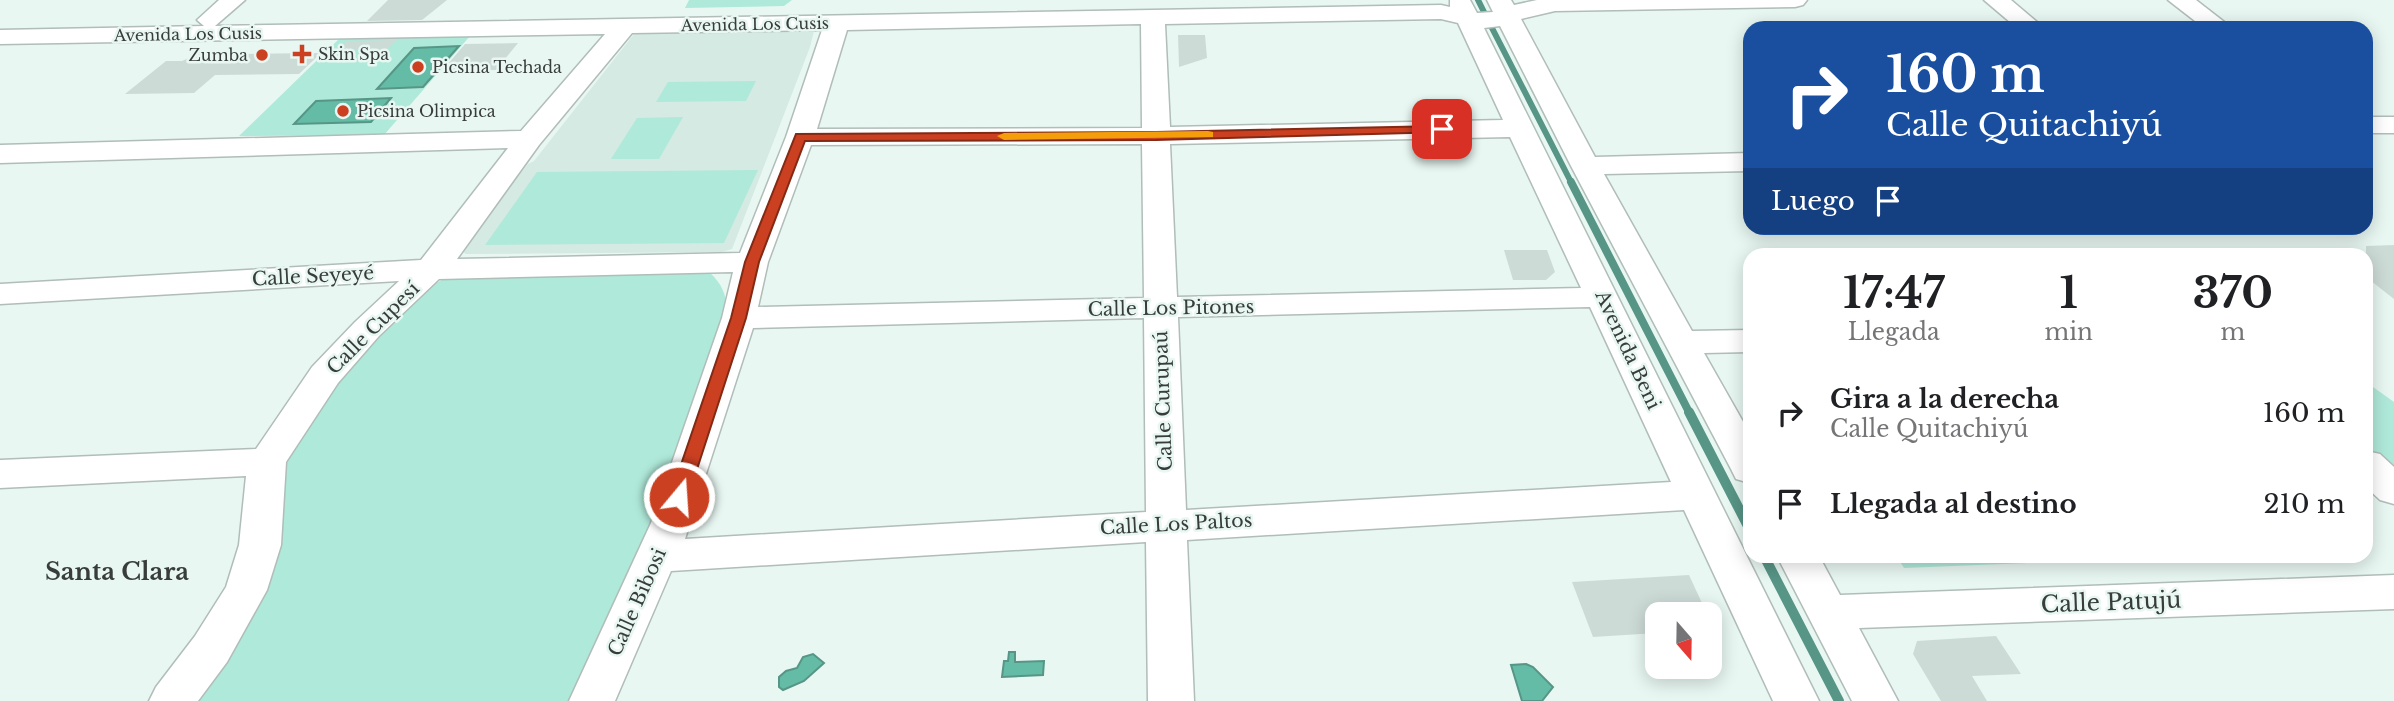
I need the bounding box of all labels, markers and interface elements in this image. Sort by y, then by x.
street label: Avenida Los Cusis [680,13,829,35]
street label: Avenida Los Cusis [113,23,262,45]
marker: Skin Spa [292,44,312,64]
place label: Skin Spa [318,44,389,64]
text: 160 m [1886,44,2045,105]
place label: Zumba [189,45,248,65]
marker: Zumba [254,47,270,63]
icon: right [1771,49,1862,140]
place label: Picsina Techada [432,57,562,77]
marker: Picsina Techada [410,59,426,75]
pin [1412,99,1472,159]
place label: Picsina Olimpica [357,101,496,121]
marker: Picsina Olimpica [335,103,351,119]
text: Calle Quitachiyú [1886,105,2162,145]
icon: arrive [1423,110,1461,148]
icon: arrive [1869,182,1907,220]
text: Luego [1771,185,1855,217]
street label: Calle Seyeyé [251,261,375,291]
text: 17:47 [1843,267,1944,319]
text: 1 [2060,267,2078,319]
text: 370 [2193,267,2273,319]
street label: Calle Cupesí [322,277,424,379]
street label: Avenida Beni [1590,286,1666,414]
street label: Calle Los Pitones [1088,295,1254,321]
text: Llegada [1848,318,1940,346]
text: min [2044,318,2093,346]
text: m [2221,318,2245,346]
street label: Calle Curupaú [1149,330,1177,472]
text: Gira a la derecha [1830,383,2059,415]
icon: right [1771,394,1809,432]
text: 160 m [2263,397,2345,429]
text: Calle Quitachiyú [1830,415,2028,443]
position arrow [642,460,716,534]
icon: arrive [1771,485,1809,523]
text: Llegada al destino [1830,488,2077,520]
text: 210 m [2263,488,2345,520]
street label: Calle Los Paltos [1099,509,1253,539]
street label: Calle Bibosi [603,544,671,659]
district label: Santa Clara [45,557,189,586]
street label: Calle Patujú [2040,586,2182,618]
north arrow [1645,602,1722,679]
map controls [1645,602,1722,679]

